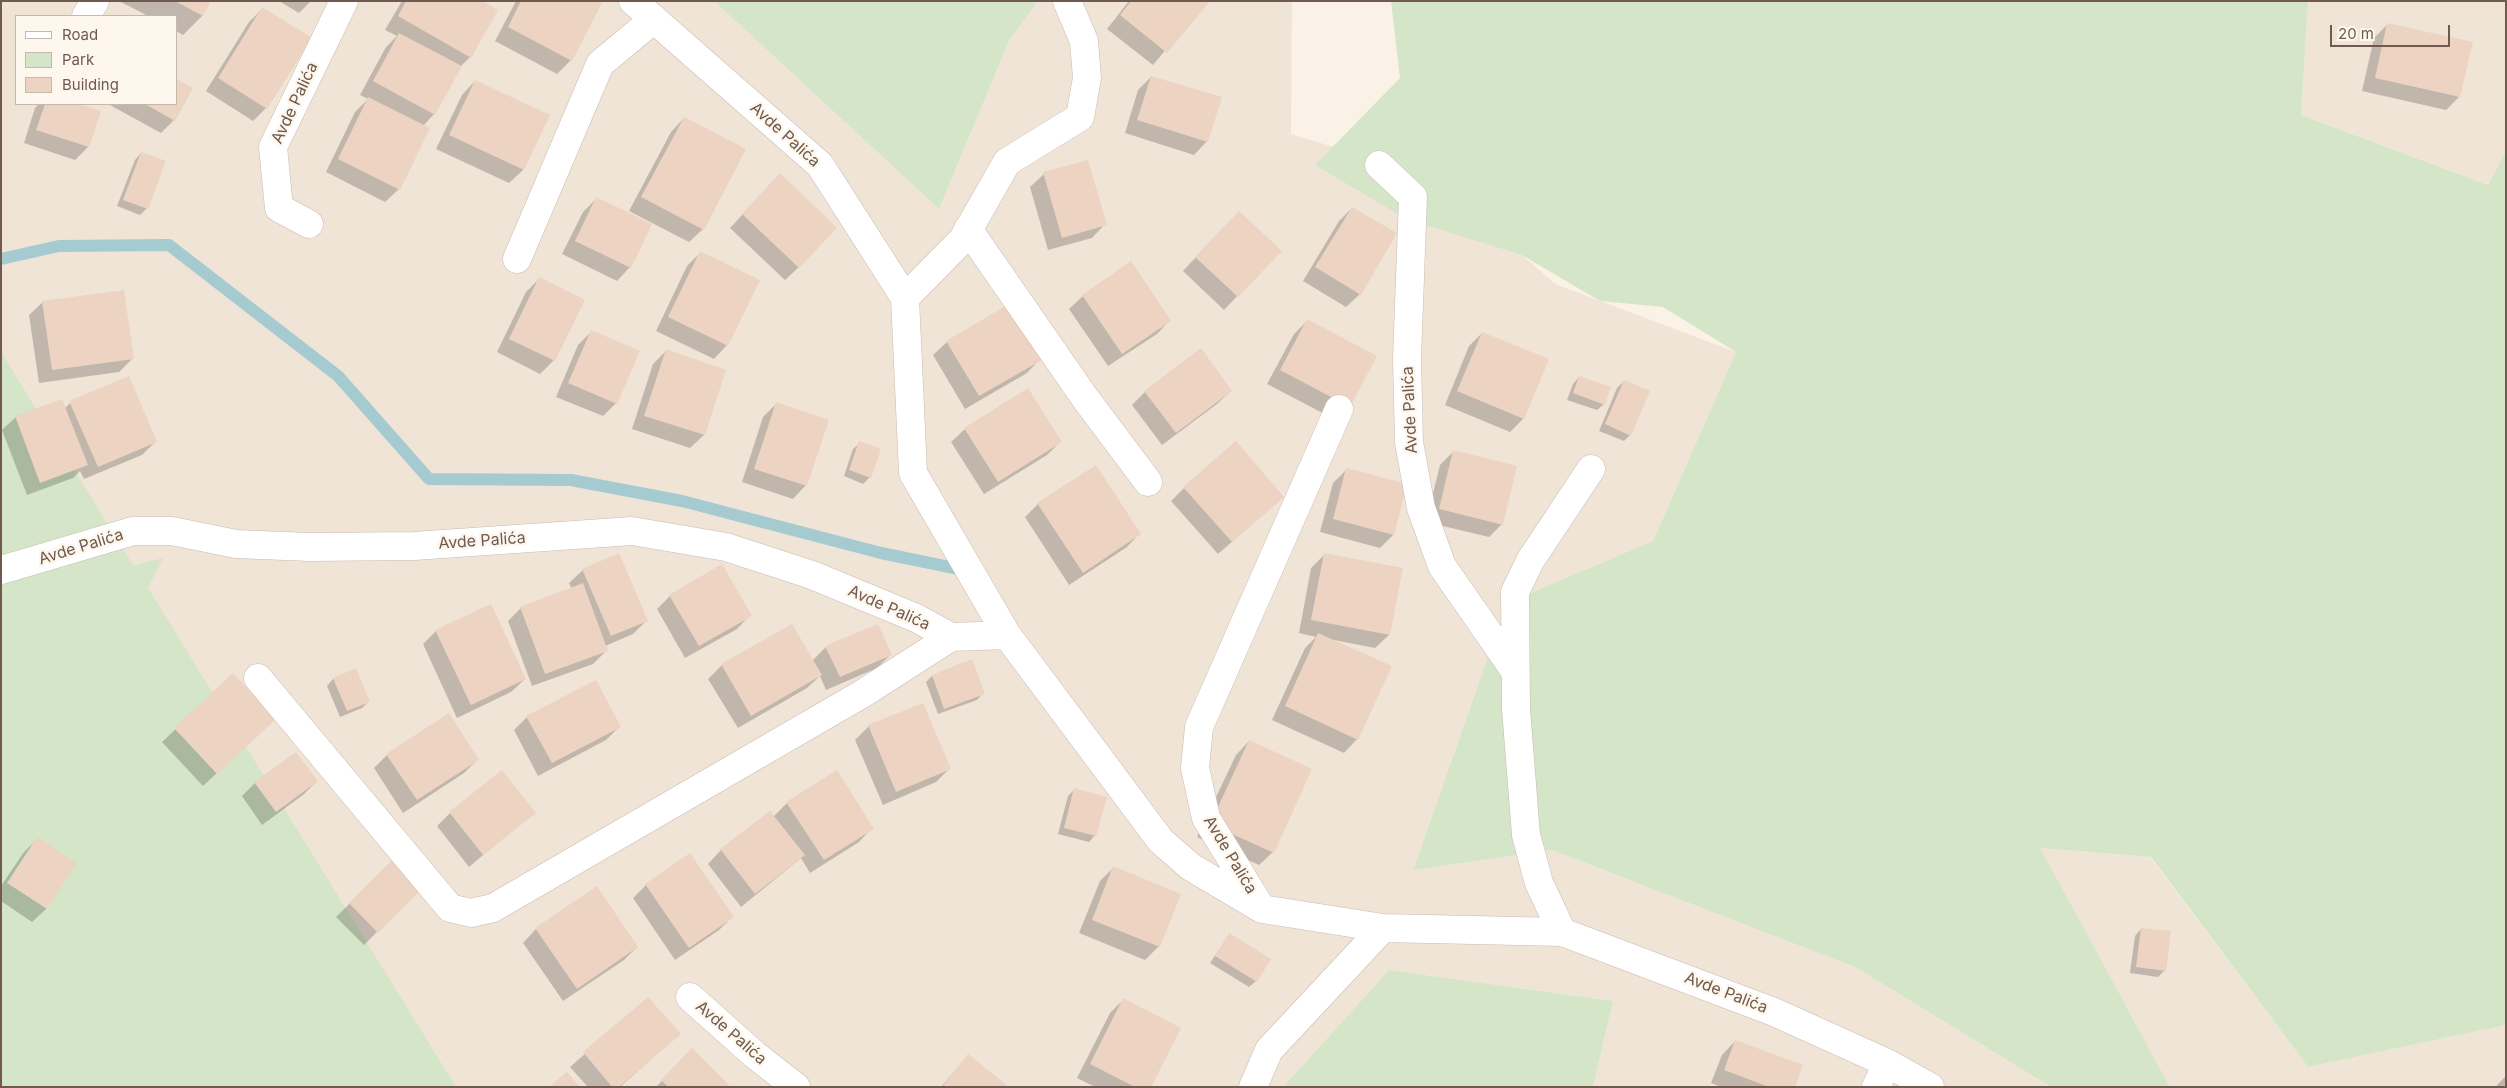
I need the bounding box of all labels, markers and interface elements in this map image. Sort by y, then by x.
legend [15,15,178,105]
scale bar [2332,15,2452,47]
text: 20 m [2338,24,2374,43]
text: Road [62,25,98,44]
text: Park [62,50,94,69]
street label: Avde Palića [268,59,322,147]
text: Building [62,75,119,94]
street label: Avde Palića [746,99,824,171]
street label: Avde Palića [1398,366,1422,454]
street label: Avde Palića [36,525,126,569]
street label: Avde Palića [438,528,526,554]
street label: Avde Palića [845,581,933,635]
street label: Avde Palića [1199,813,1261,897]
street label: Avde Palića [1682,968,1770,1018]
street label: Avde Palića [692,997,770,1069]

